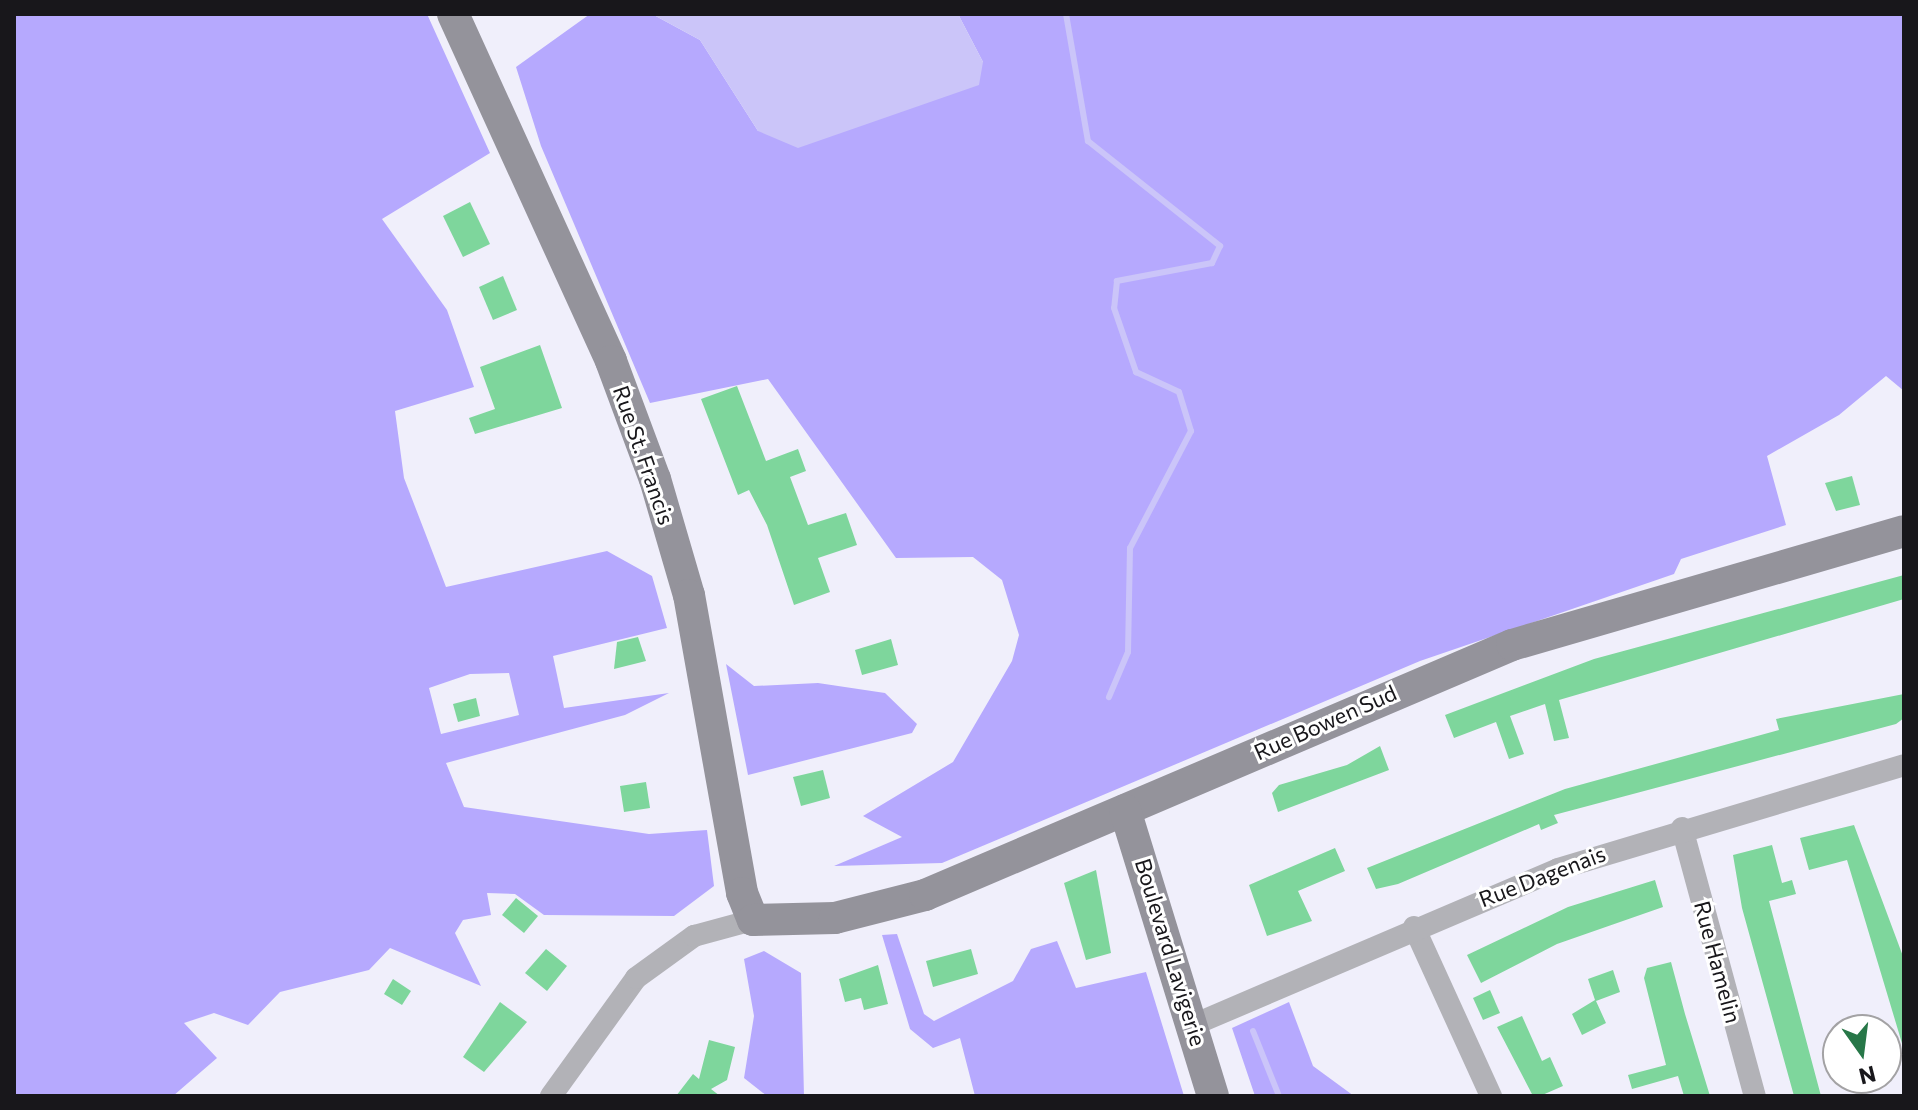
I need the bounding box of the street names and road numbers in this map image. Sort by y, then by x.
street label: Rue St. Francis [608,382,680,528]
street label: Rue Bowen Sud [1250,679,1400,765]
street label: Rue Dagenais [1475,840,1609,912]
street label: Boulevard Lavigerie [1130,855,1212,1049]
street label: Rue Hamelin [1689,898,1747,1026]

